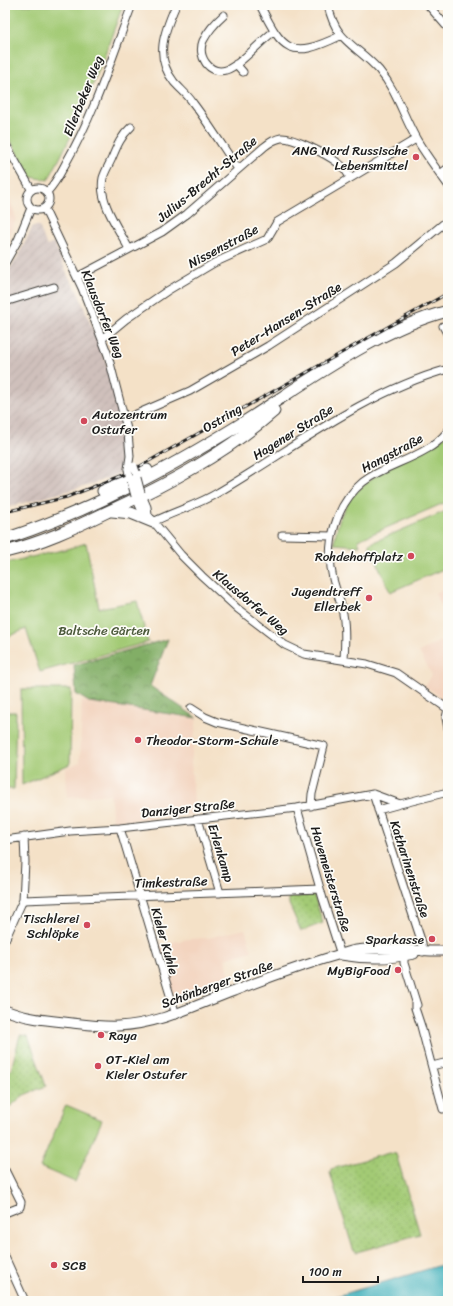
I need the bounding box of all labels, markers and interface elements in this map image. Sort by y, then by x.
street label: Ellerbeker Weg [56,52,110,140]
street label: Julius-Brecht-Straße [151,130,263,229]
place label: ANG Nord Russische Lebensmittel [291,139,408,177]
marker: ANG Nord Russische Lebensmittel [411,152,421,162]
street label: Nissenstraße [183,218,263,274]
street label: Klausdorfer Weg [75,266,131,362]
street label: Peter-Hansen-Straße [226,276,346,362]
street label: Ostring [198,397,247,439]
street label: Hagener Straße [248,398,339,466]
place label: Autozentrum Ostufer [91,403,167,441]
marker: Autozentrum Ostufer [79,416,89,426]
street label: Hangstraße [357,427,427,479]
place label: Rohdehoffplatz [315,545,404,568]
marker: Rohdehoffplatz [406,551,416,561]
street label: Klausdorfer Weg [208,563,295,641]
place label: Jugendtreff Ellerbek [291,580,363,618]
marker: Jugendtreff Ellerbek [364,593,374,603]
park label: Baltsche Gärten [58,619,150,642]
place label: Theodor-Storm-Schule [146,729,279,752]
marker: Theodor-Storm-Schule [133,735,143,745]
street label: Danziger Straße [140,792,236,824]
street label: Katharinenstraße [383,817,437,921]
street label: Erlenkamp [201,821,241,885]
street label: Havemeisterstraße [304,823,358,935]
street label: Timkestraße [134,869,208,895]
street label: Kieler Kuhle [144,905,186,978]
place label: Tischlerei Schlöpke [23,907,79,945]
marker: Tischlerei Schlöpke [82,920,92,930]
place label: Sparkasse [365,928,424,951]
marker: Sparkasse [427,934,437,944]
street label: Schönberger Straße [158,953,276,1015]
place label: MyBigFood [327,959,391,982]
marker: MyBigFood [393,965,403,975]
place label: Raya [109,1024,137,1047]
marker: Raya [96,1030,106,1040]
place label: OT-Kiel am Kieler Ostufer [106,1048,188,1086]
marker: OT-Kiel am Kieler Ostufer [93,1061,103,1071]
place label: SCB [62,1254,87,1277]
scale bar [303,1258,378,1284]
marker: SCB [49,1260,59,1270]
text: 100 m [309,1261,342,1283]

